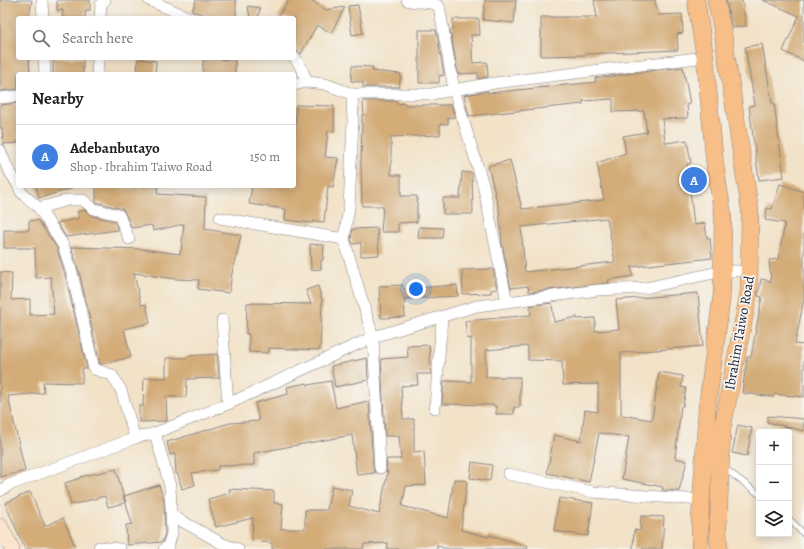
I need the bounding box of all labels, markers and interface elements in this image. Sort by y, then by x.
search box [16,16,296,60]
icon: search [30,27,52,49]
text: Search here [62,28,133,48]
text: Nearby [32,87,83,110]
text: Adebanbutayo [70,138,160,158]
text: A [41,148,49,165]
text: 150 m [250,148,280,165]
text: Shop · Ibrahim Taiwo Road [70,158,212,175]
pin: A [681,165,707,195]
street label: Ibrahim Taiwo Road [720,274,759,392]
your location [406,279,426,299]
map controls [756,429,792,537]
button: + [756,429,792,465]
button: − [756,465,792,501]
button: layers [756,501,792,537]

